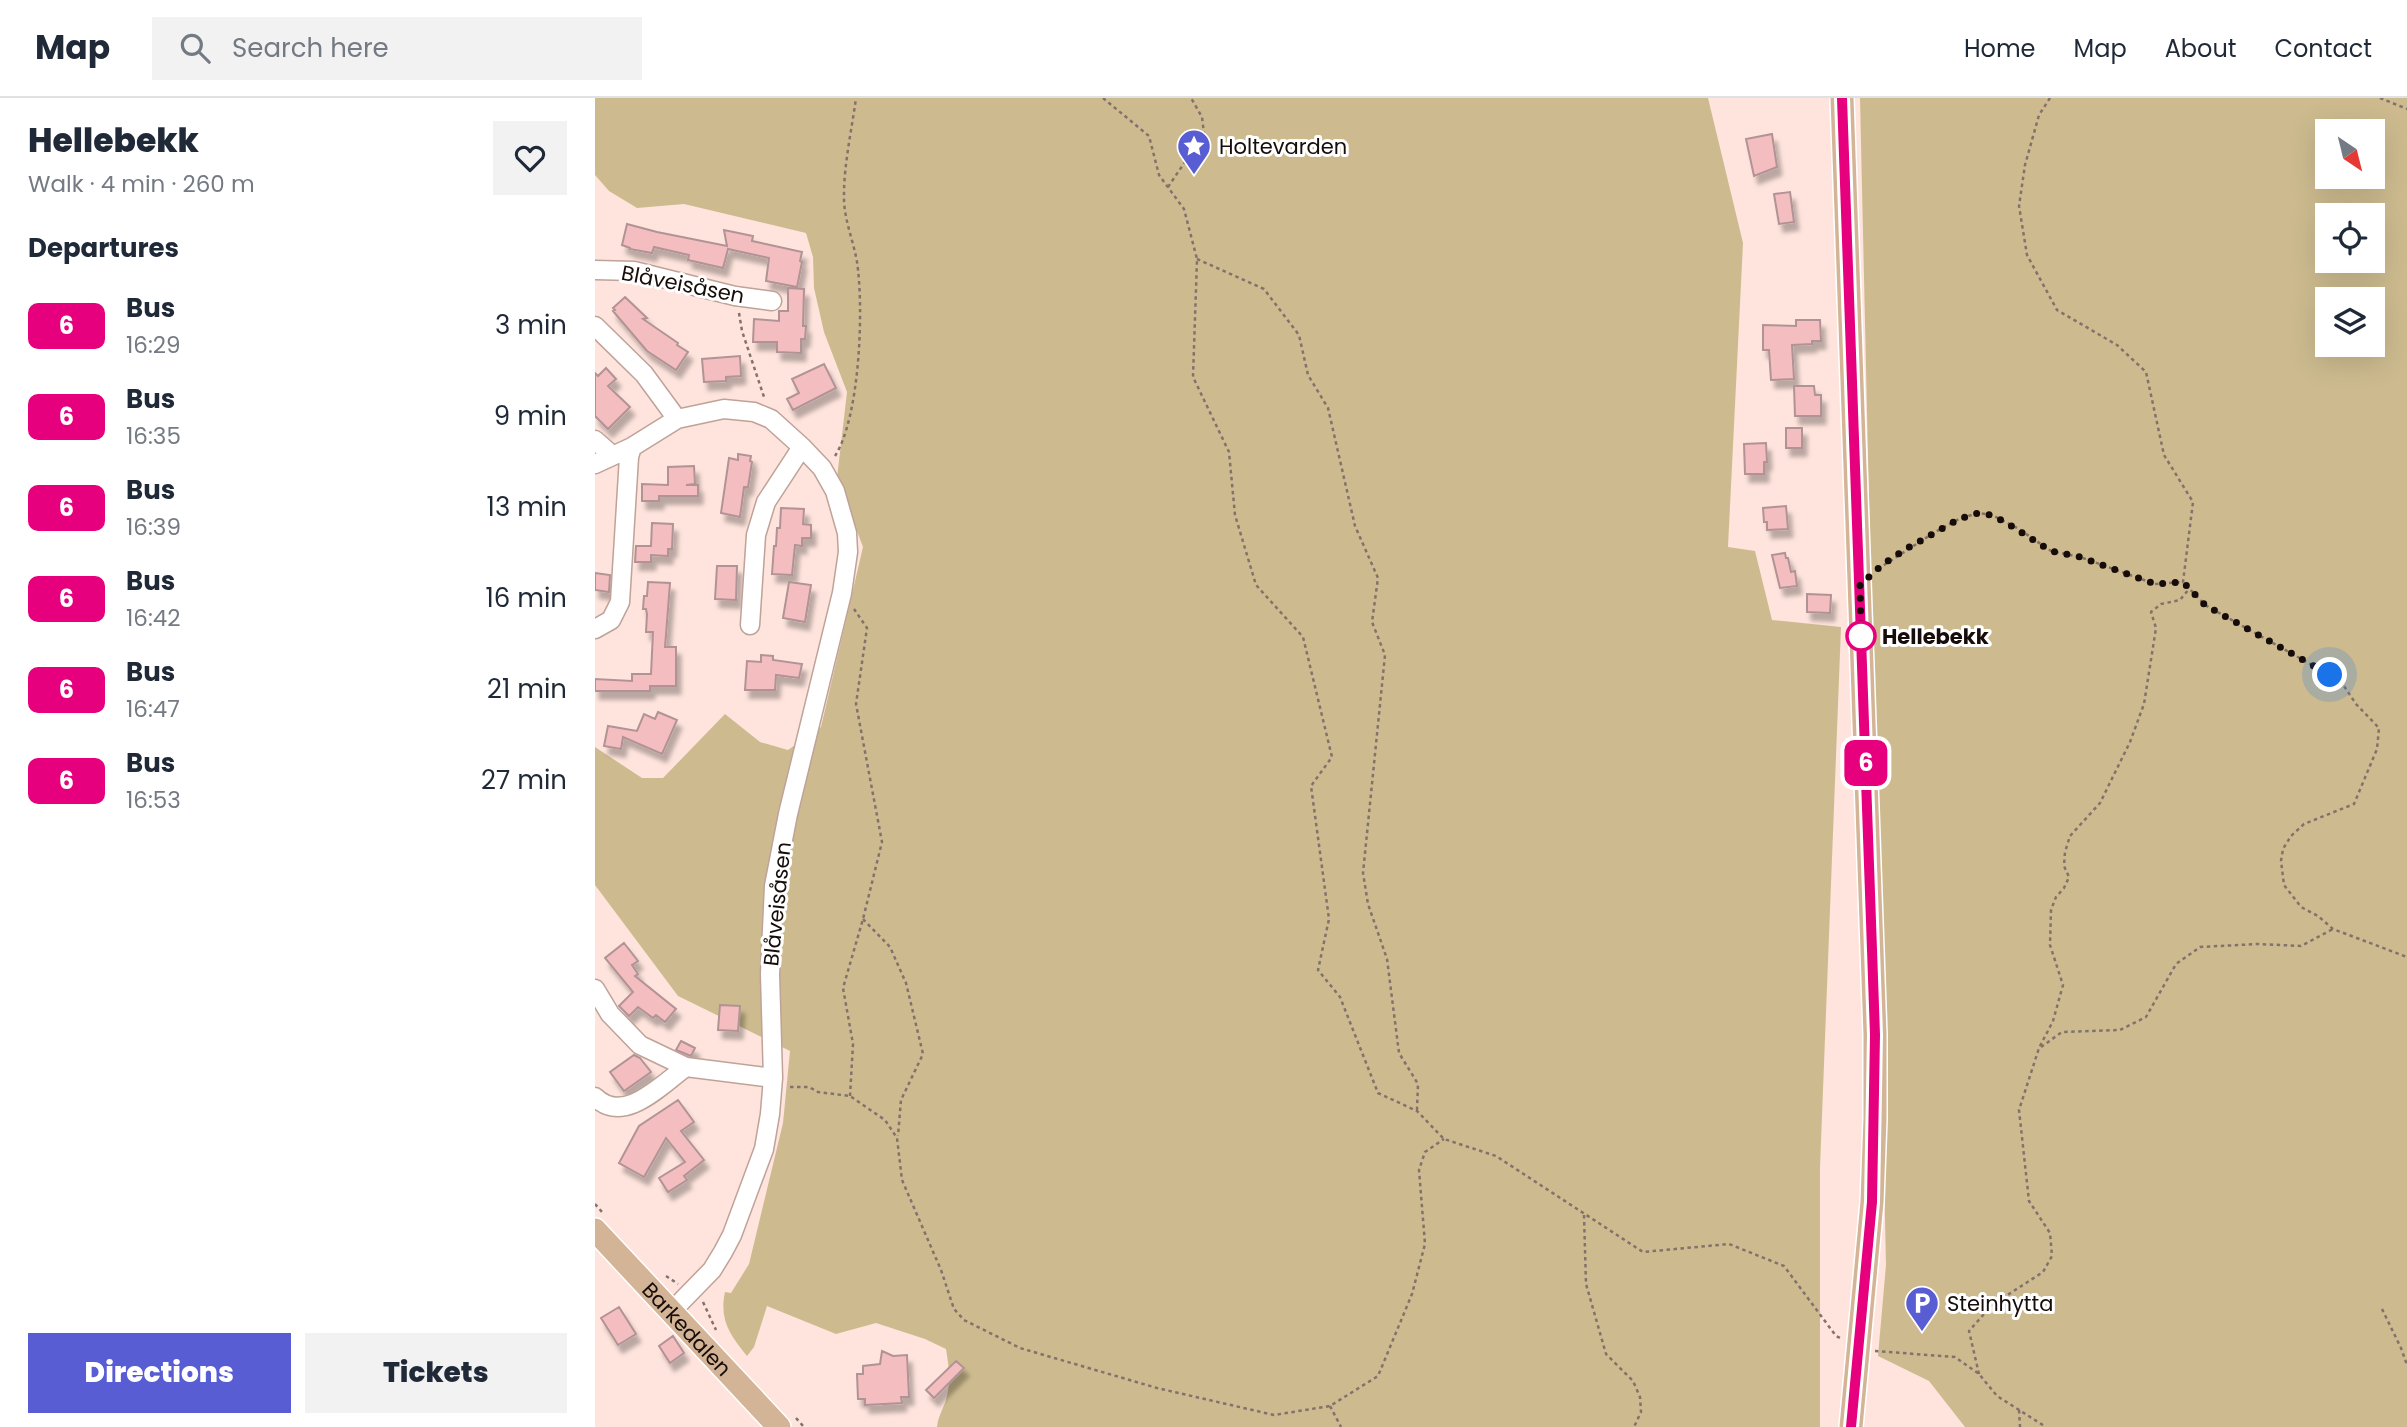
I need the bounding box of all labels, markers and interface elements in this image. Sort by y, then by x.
search box [152,17,642,80]
text: Map [35,24,110,71]
icon: search [176,29,214,67]
text: Search here [232,30,389,66]
text: Home [1964,32,2036,65]
text: Map [2074,32,2127,65]
text: About [2165,32,2236,65]
text: Contact [2274,32,2372,65]
text: Hellebekk [28,117,199,164]
north arrow [2315,119,2385,189]
map controls [2315,119,2385,357]
button: heart [493,121,567,195]
place icon: Holtevarden [1175,127,1213,176]
place label: Holtevarden [1219,132,1347,161]
text: Walk · 4 min · 260 m [28,168,255,200]
button: locate [2315,203,2385,273]
text: Departures [28,230,179,266]
street label: Blåveisåsen [619,258,747,310]
button: layers [2315,287,2385,357]
text: Bus [126,290,175,326]
text: 3 min [495,307,567,343]
text: 6 [59,309,74,342]
text: 16:29 [126,329,181,361]
text: Bus [126,381,175,417]
text: 9 min [494,398,567,434]
text: 6 [59,400,74,433]
text: 16:35 [126,420,181,452]
text: Bus [126,472,175,508]
text: 13 min [487,489,567,525]
text: 6 [59,491,74,524]
text: 16:39 [126,511,181,543]
text: Bus [126,563,175,599]
text: 16 min [485,580,567,616]
text: 6 [59,582,74,615]
text: 16:42 [126,602,181,634]
marker: Hellebekk [1846,621,1876,651]
place label: Hellebekk [1882,622,1989,651]
text: Bus [126,654,175,690]
your location [2312,657,2347,692]
text: 21 min [487,671,567,707]
text: 6 [59,673,74,706]
text: 16:47 [126,693,180,725]
line badge: 6 [1843,740,1889,786]
text: Bus [126,745,175,781]
text: 6 [1858,746,1874,779]
text: 27 min [481,762,567,798]
text: 6 [59,764,74,797]
text: 16:53 [126,784,181,816]
street label: Blåveisåsen [756,840,798,968]
street label: Barkedalen [636,1275,738,1382]
parking icon: Steinhytta [1903,1284,1941,1333]
place label: Steinhytta [1947,1289,2053,1318]
button: Directions [28,1333,291,1413]
button: Tickets [305,1333,567,1413]

